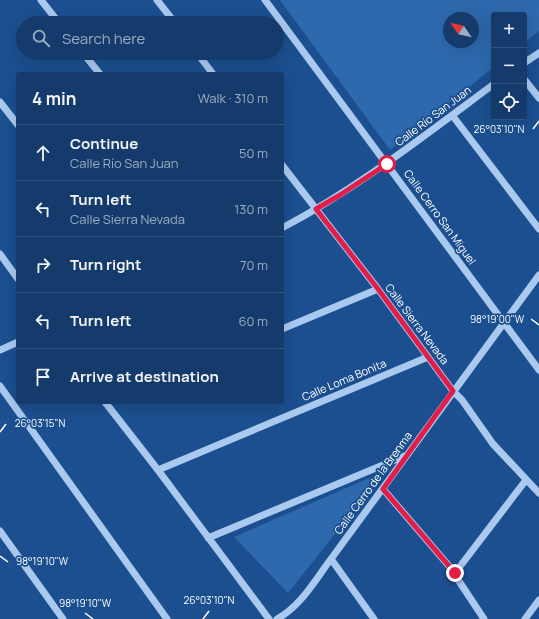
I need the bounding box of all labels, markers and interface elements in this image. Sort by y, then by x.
north arrow [443,12,479,48]
map controls [491,12,527,120]
button: + [491,12,527,48]
search box [16,16,284,60]
icon: search [30,27,52,49]
text: Search here [62,28,145,49]
button: − [491,48,527,84]
street label: Calle Río San Juan [391,82,474,149]
button: locate [491,84,527,120]
text: 4 min [32,87,76,110]
text: Walk · 310 m [198,89,268,107]
text: 26°03'10"N [474,122,525,136]
text: Continue [70,133,138,154]
icon: ahead [32,142,54,164]
text: 50 m [239,144,268,162]
text: Calle Río San Juan [70,154,179,172]
route start [378,155,396,173]
street label: Calle Cerro San Miguel [401,166,480,267]
text: Turn left [70,189,132,210]
icon: left [32,198,54,220]
text: 130 m [234,200,268,218]
text: Calle Sierra Nevada [70,210,185,228]
icon: right [32,254,54,276]
text: Turn right [70,254,141,275]
text: 70 m [240,256,268,274]
street label: Calle Sierra Nevada [382,280,453,367]
icon: left [32,310,54,332]
text: Turn left [70,310,132,331]
text: 60 m [238,312,268,330]
text: 98°19'00"W [470,312,525,326]
street label: Calle Loma Bonita [299,355,388,404]
icon: arrive [32,366,54,388]
text: Arrive at destination [70,366,219,387]
text: 26°03'15"N [15,416,65,430]
street label: Calle Cerro de la Brenma [330,428,415,537]
text: 98°19'10"W [16,554,69,568]
route end [446,564,464,582]
text: 26°03'10"N [184,593,235,607]
text: 98°19'10"W [59,596,112,610]

